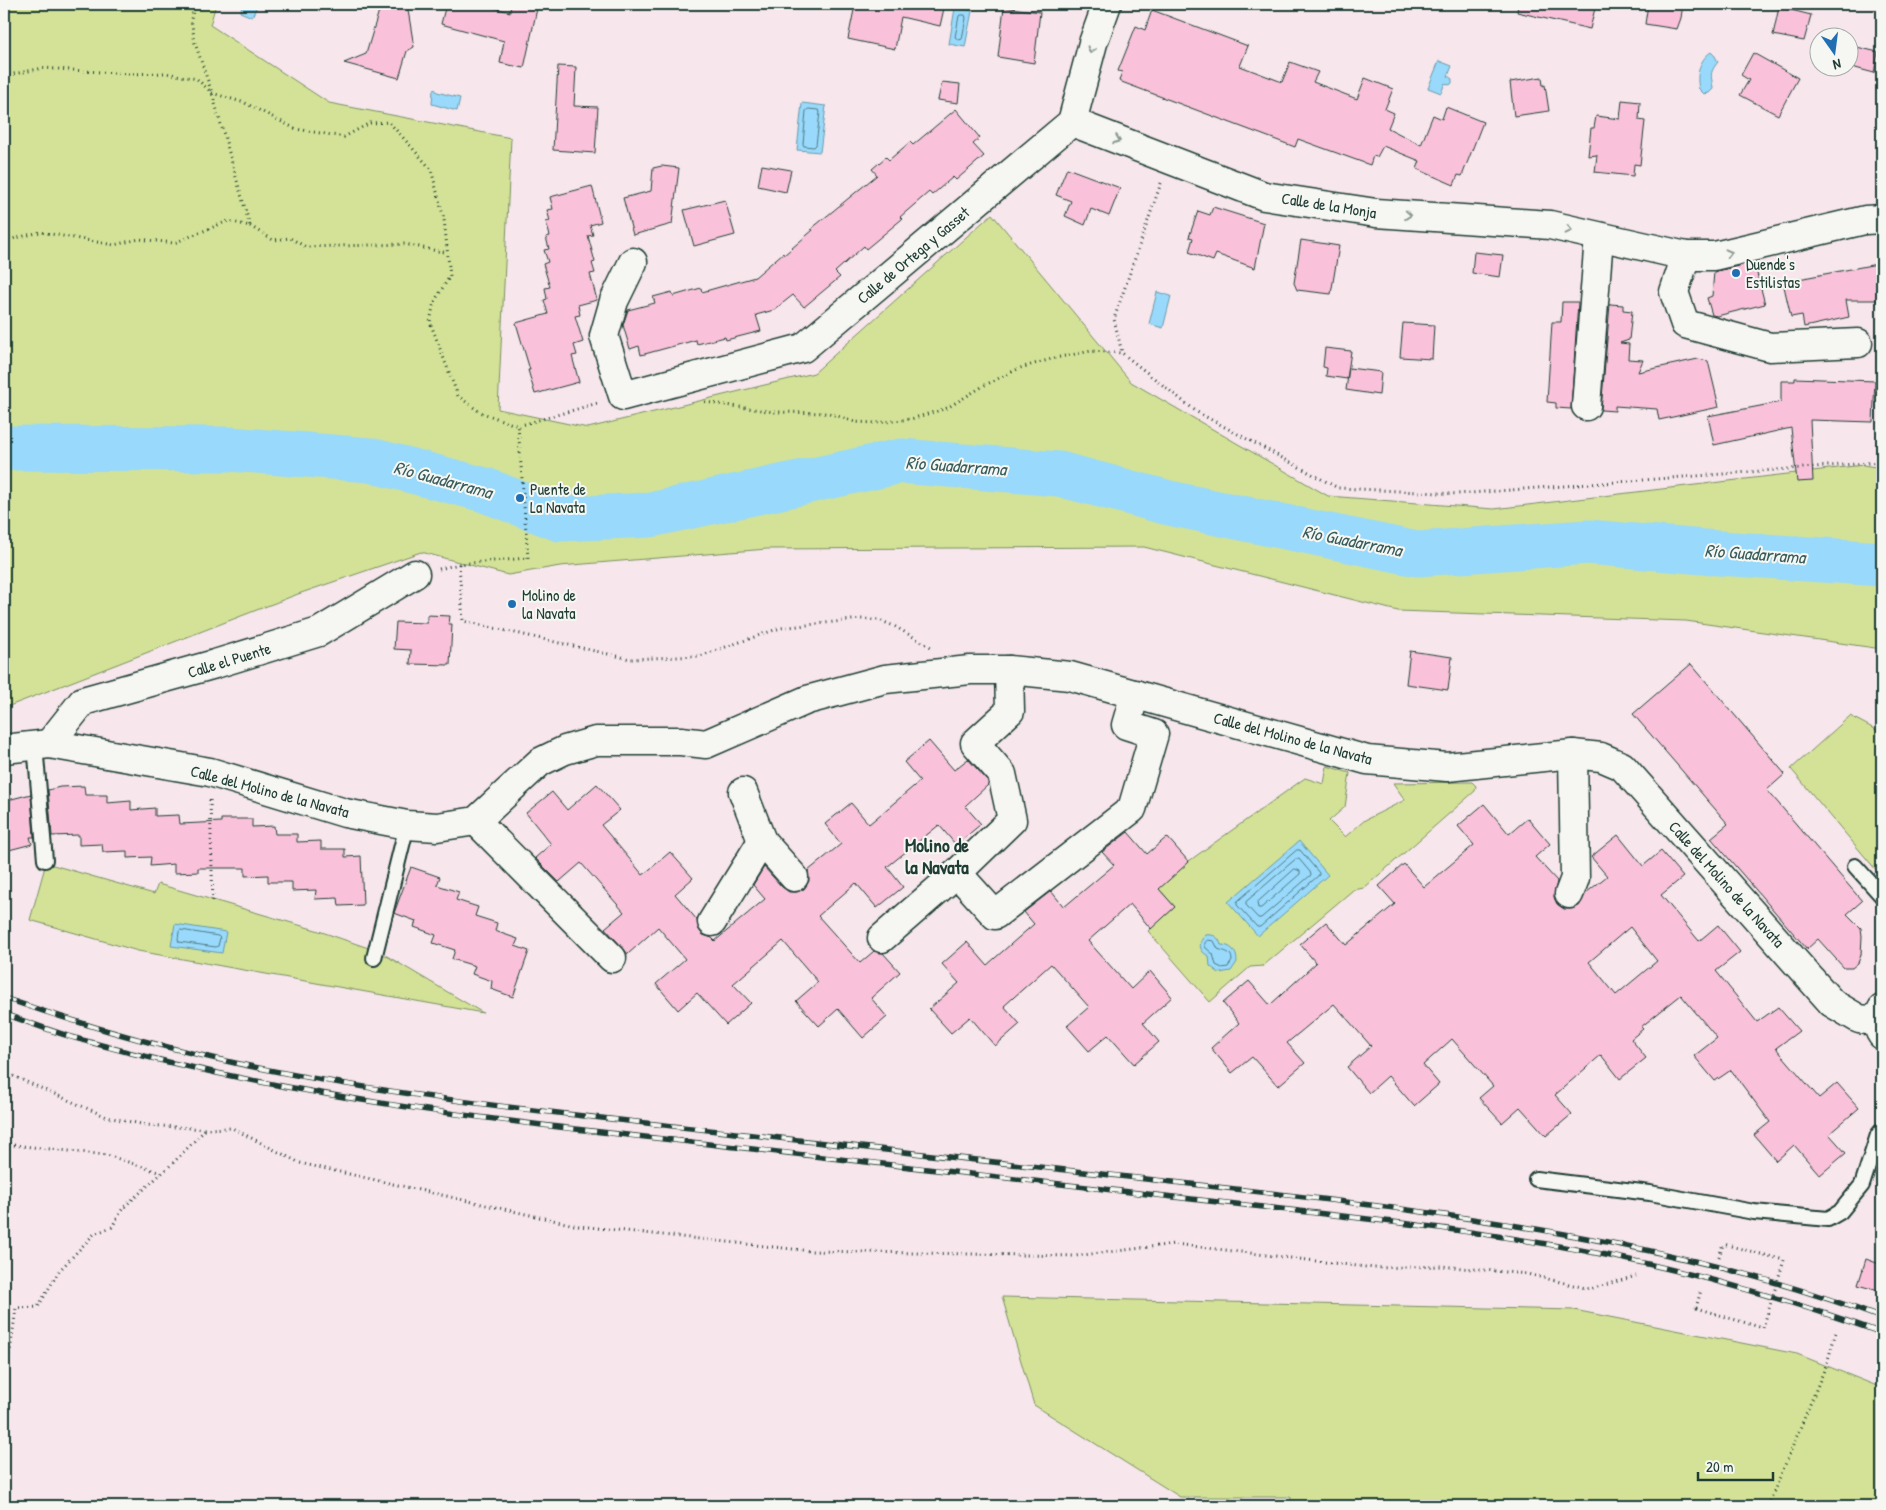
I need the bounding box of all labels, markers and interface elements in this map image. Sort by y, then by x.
north arrow [1808,28,1858,78]
one-way arrow [1086,45,1097,54]
text: N [1831,55,1843,75]
one-way arrow [1112,133,1121,144]
street label: Calle de la Monja [1280,187,1378,223]
street label: Calle de Ortega y Gasset [852,201,974,309]
one-way arrow [1404,210,1412,221]
one-way arrow [1565,224,1574,235]
one-way arrow [1724,248,1733,259]
place label: Duende's Estilistas [1746,253,1800,293]
marker: Duende's Estilistas [1730,267,1742,279]
water label: Río Guadarrama [905,450,1009,482]
water label: Río Guadarrama [391,454,497,505]
place label: Puente de La Navata [530,478,586,518]
marker: Puente de La Navata [514,492,526,504]
water label: Río Guadarrama [1300,519,1406,563]
water label: Río Guadarrama [1704,538,1808,570]
place label: Molino de la Navata [522,584,576,624]
marker: Molino de la Navata [506,598,518,610]
street label: Calle el Puente [185,637,274,683]
street label: Calle del Molino de la Navata [1211,706,1375,770]
street label: Calle del Molino de la Navata [188,759,352,823]
street label: Calle del Molino de la Navata [1664,816,1790,952]
district label: Molino de la Navata [905,832,969,880]
scale bar [1698,1450,1774,1482]
text: 20 m [1706,1456,1733,1477]

